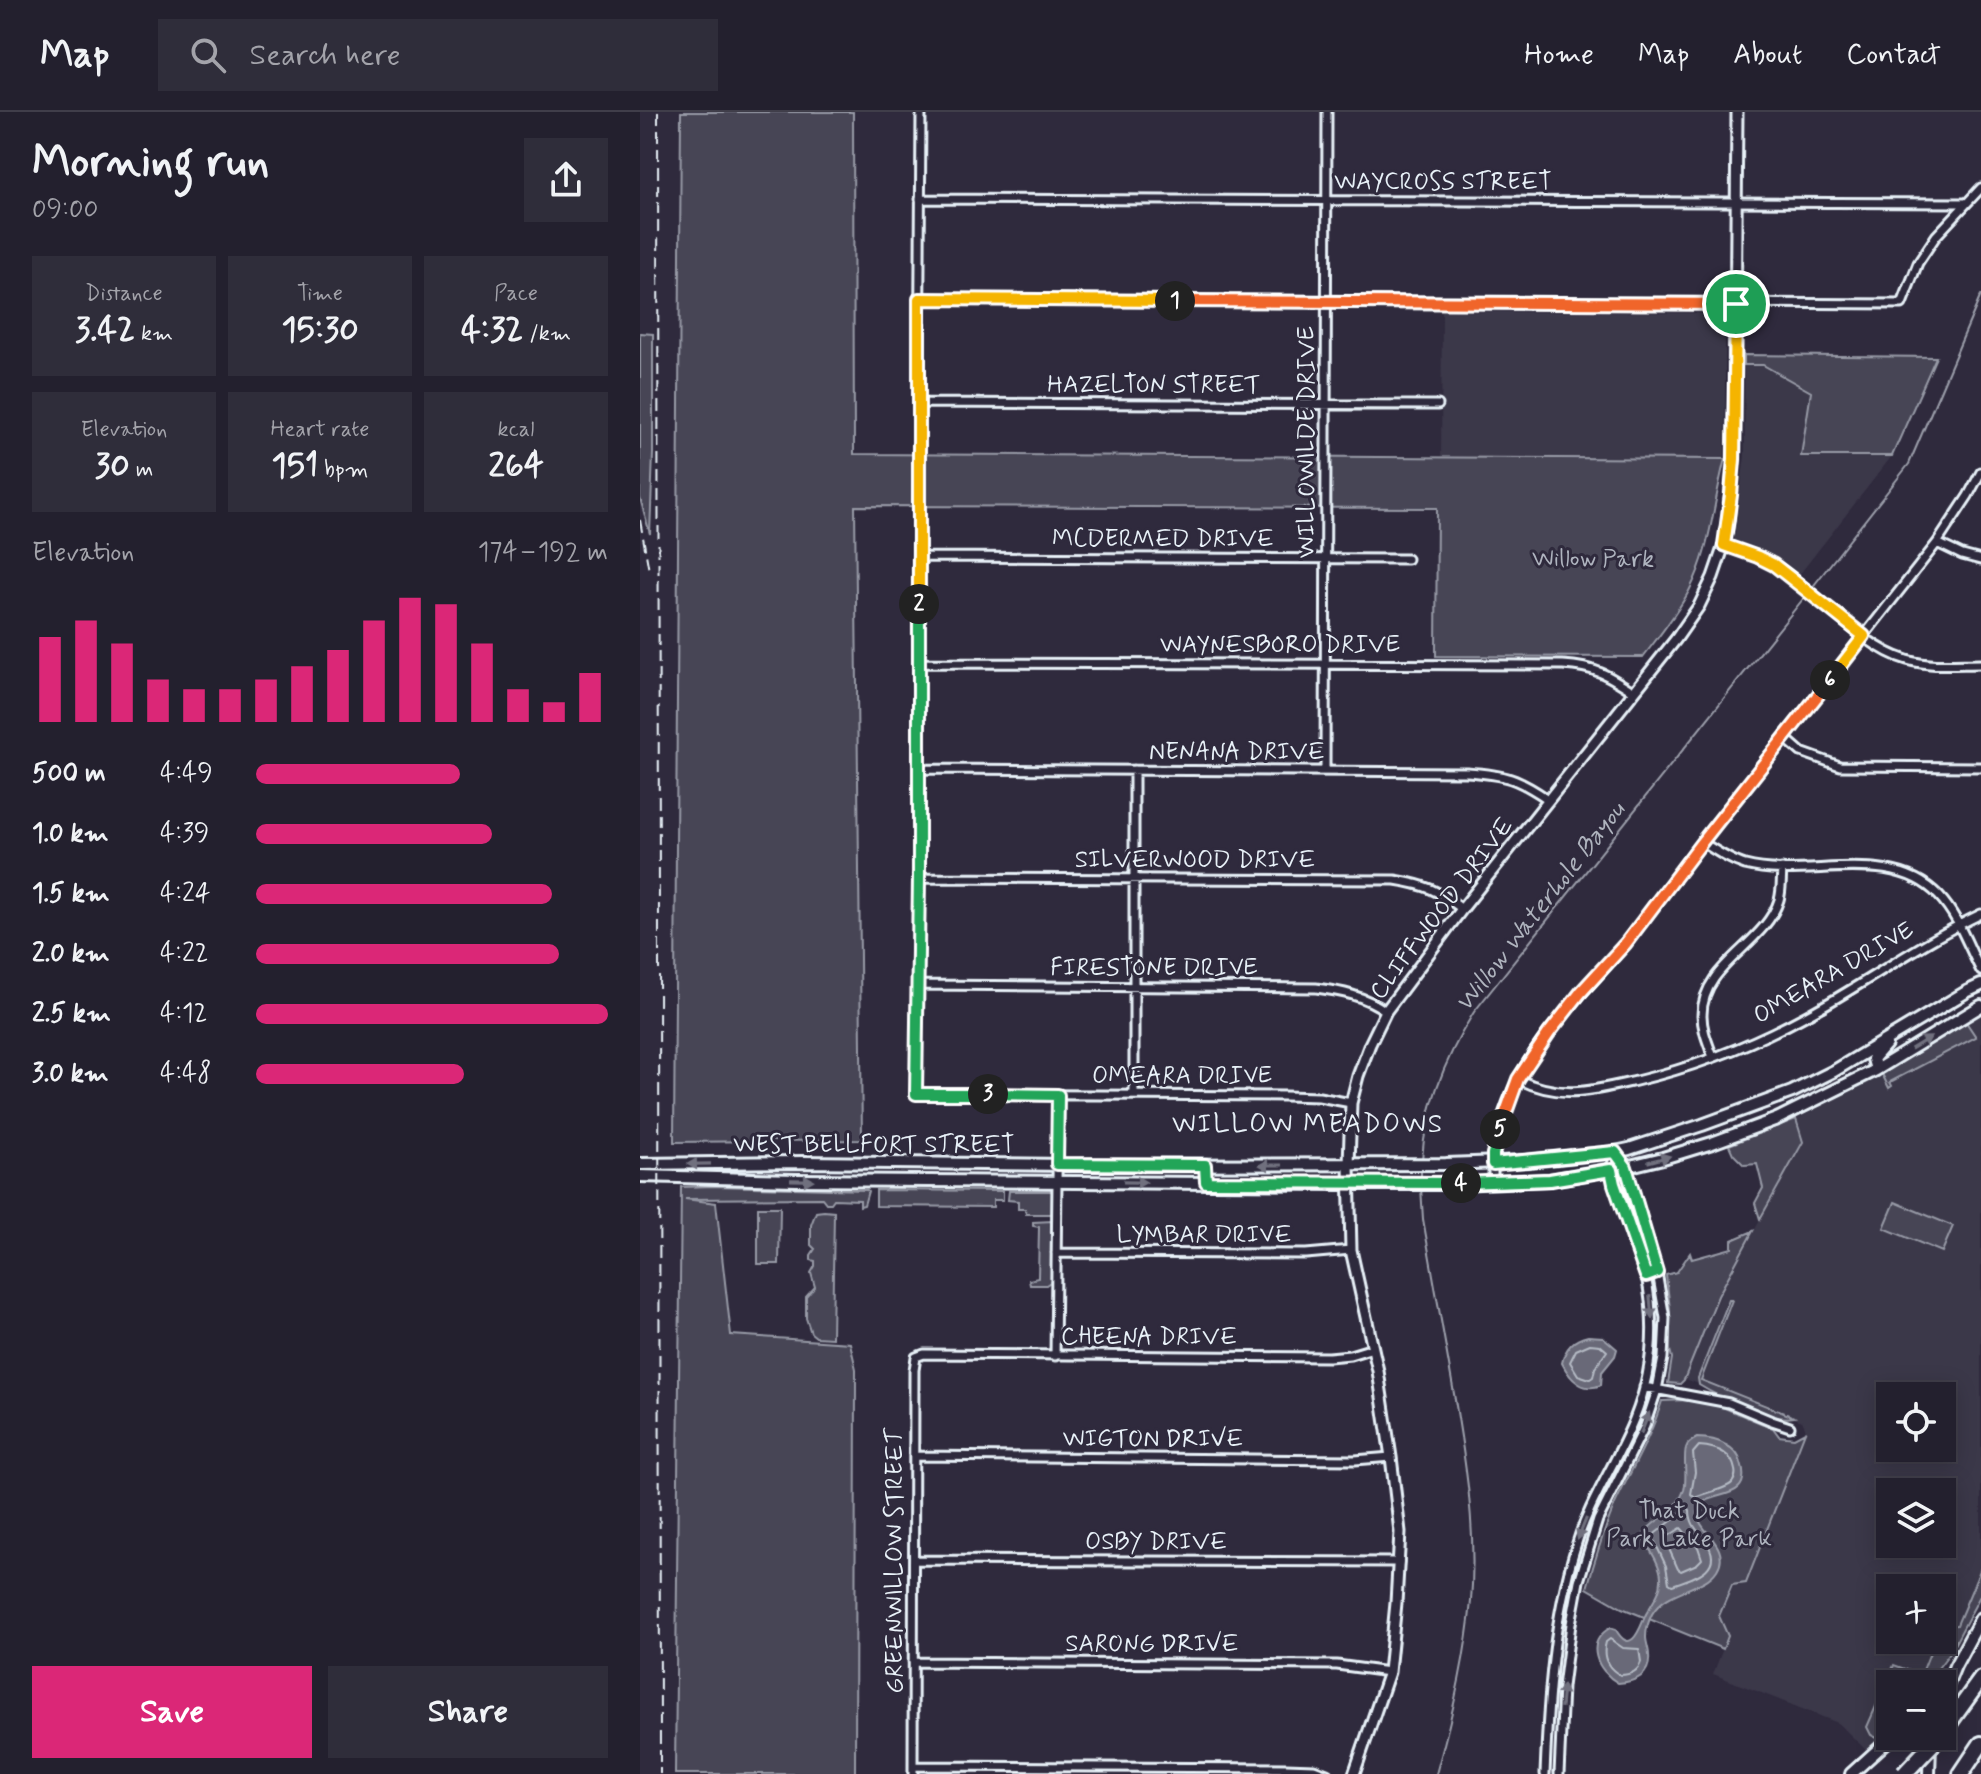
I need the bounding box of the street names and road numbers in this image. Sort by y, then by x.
street label: WAYCROSS STREET [1334,167,1552,198]
street label: WILLOWILDE DRIVE [1292,326,1323,558]
street label: HAZELTON STREET [1047,370,1261,401]
street label: MCDERMED DRIVE [1052,524,1274,555]
street label: WAYNESBORO DRIVE [1160,630,1400,661]
street label: NENANA DRIVE [1149,737,1325,768]
street label: CLIFFWOOD DRIVE [1364,812,1521,1006]
street label: SILVERWOOD DRIVE [1075,845,1315,876]
street label: OMEARA DRIVE [1748,915,1920,1032]
street label: FIRESTONE DRIVE [1050,953,1258,984]
street label: OMEARA DRIVE [1092,1061,1272,1092]
street label: WEST BELLFORT STREET [733,1130,1015,1161]
street label: LYMBAR DRIVE [1117,1220,1291,1251]
street label: CHEENA DRIVE [1061,1322,1237,1353]
street label: WIGTON DRIVE [1063,1424,1243,1455]
street label: GREENWILLOW STREET [880,1428,911,1694]
street label: OSBY DRIVE [1085,1527,1227,1558]
street label: SARONG DRIVE [1065,1629,1239,1660]

